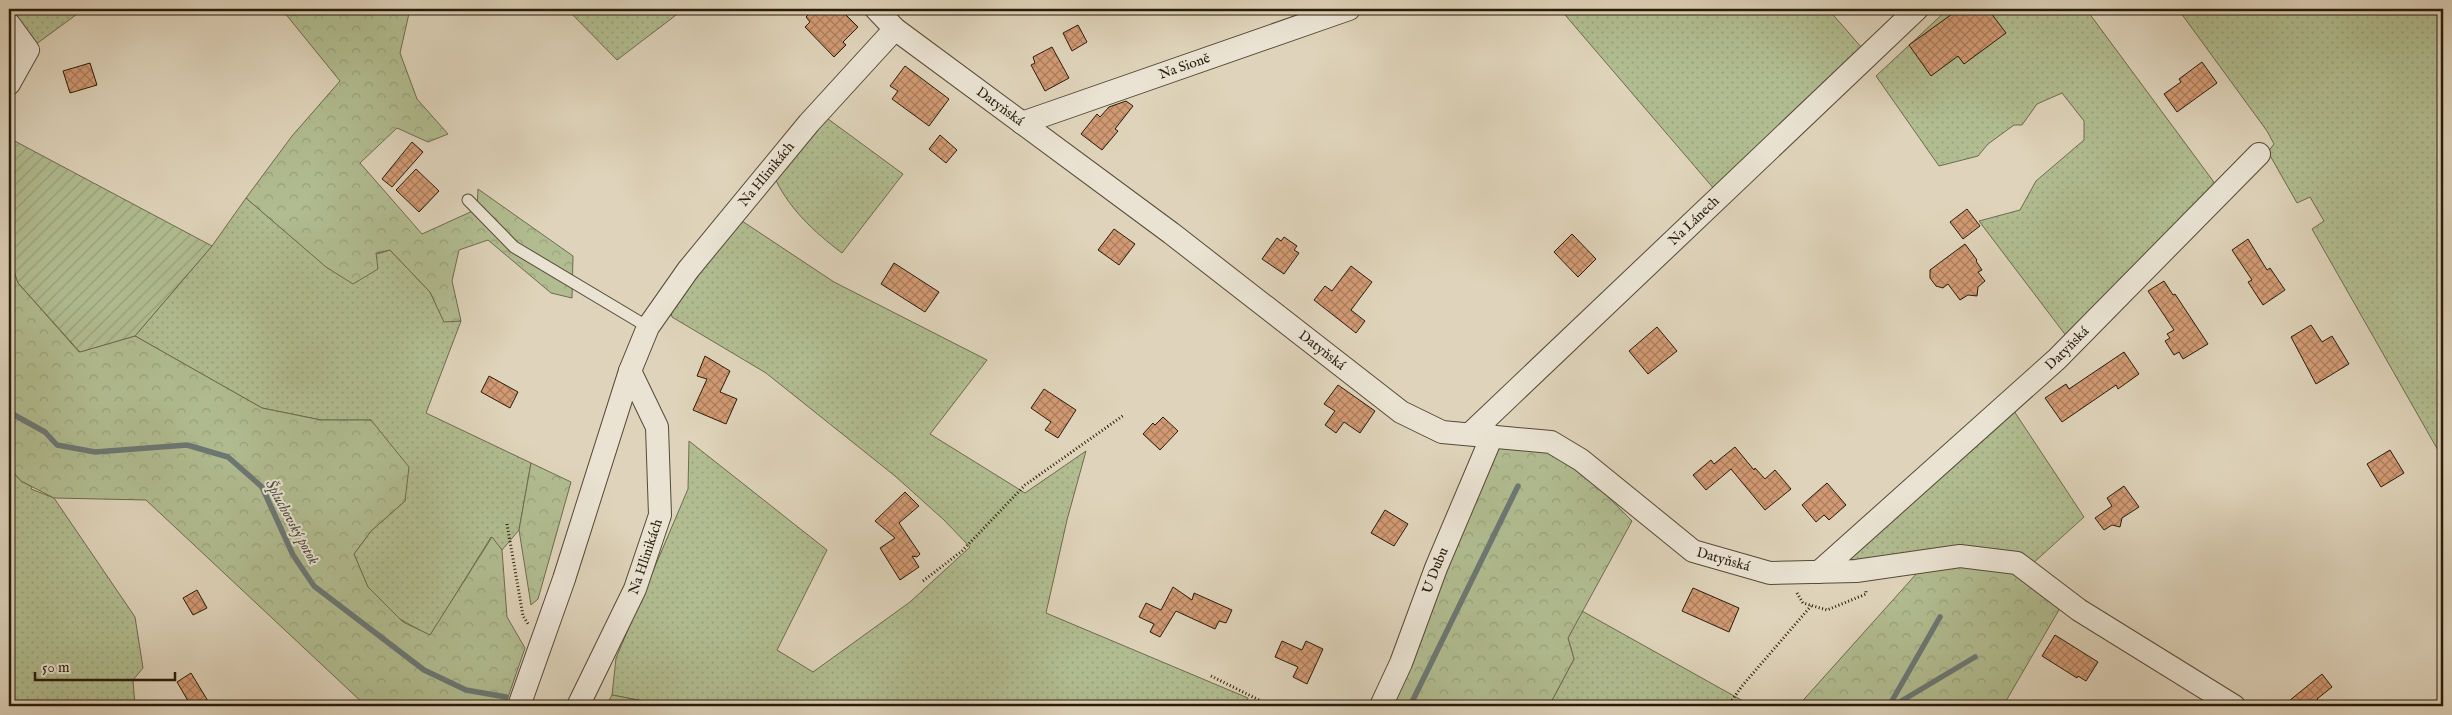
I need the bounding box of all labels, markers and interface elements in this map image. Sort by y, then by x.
street label: Na Sioně [1156,49,1213,84]
street label: Datyňská [972,83,1028,131]
street label: Na Hlinikách [735,138,799,210]
street label: Na Lánech [1664,192,1724,250]
street label: Datyňská [2041,322,2094,374]
street label: Datyňská [1295,326,1350,375]
water label: Špluchovský potok [261,476,323,568]
street label: Na Hlinikách [625,516,667,597]
street label: Datyňská [1694,543,1753,576]
street label: U Dubu [1418,545,1453,596]
scale bar [35,650,175,682]
text: 50 m [42,658,70,677]

